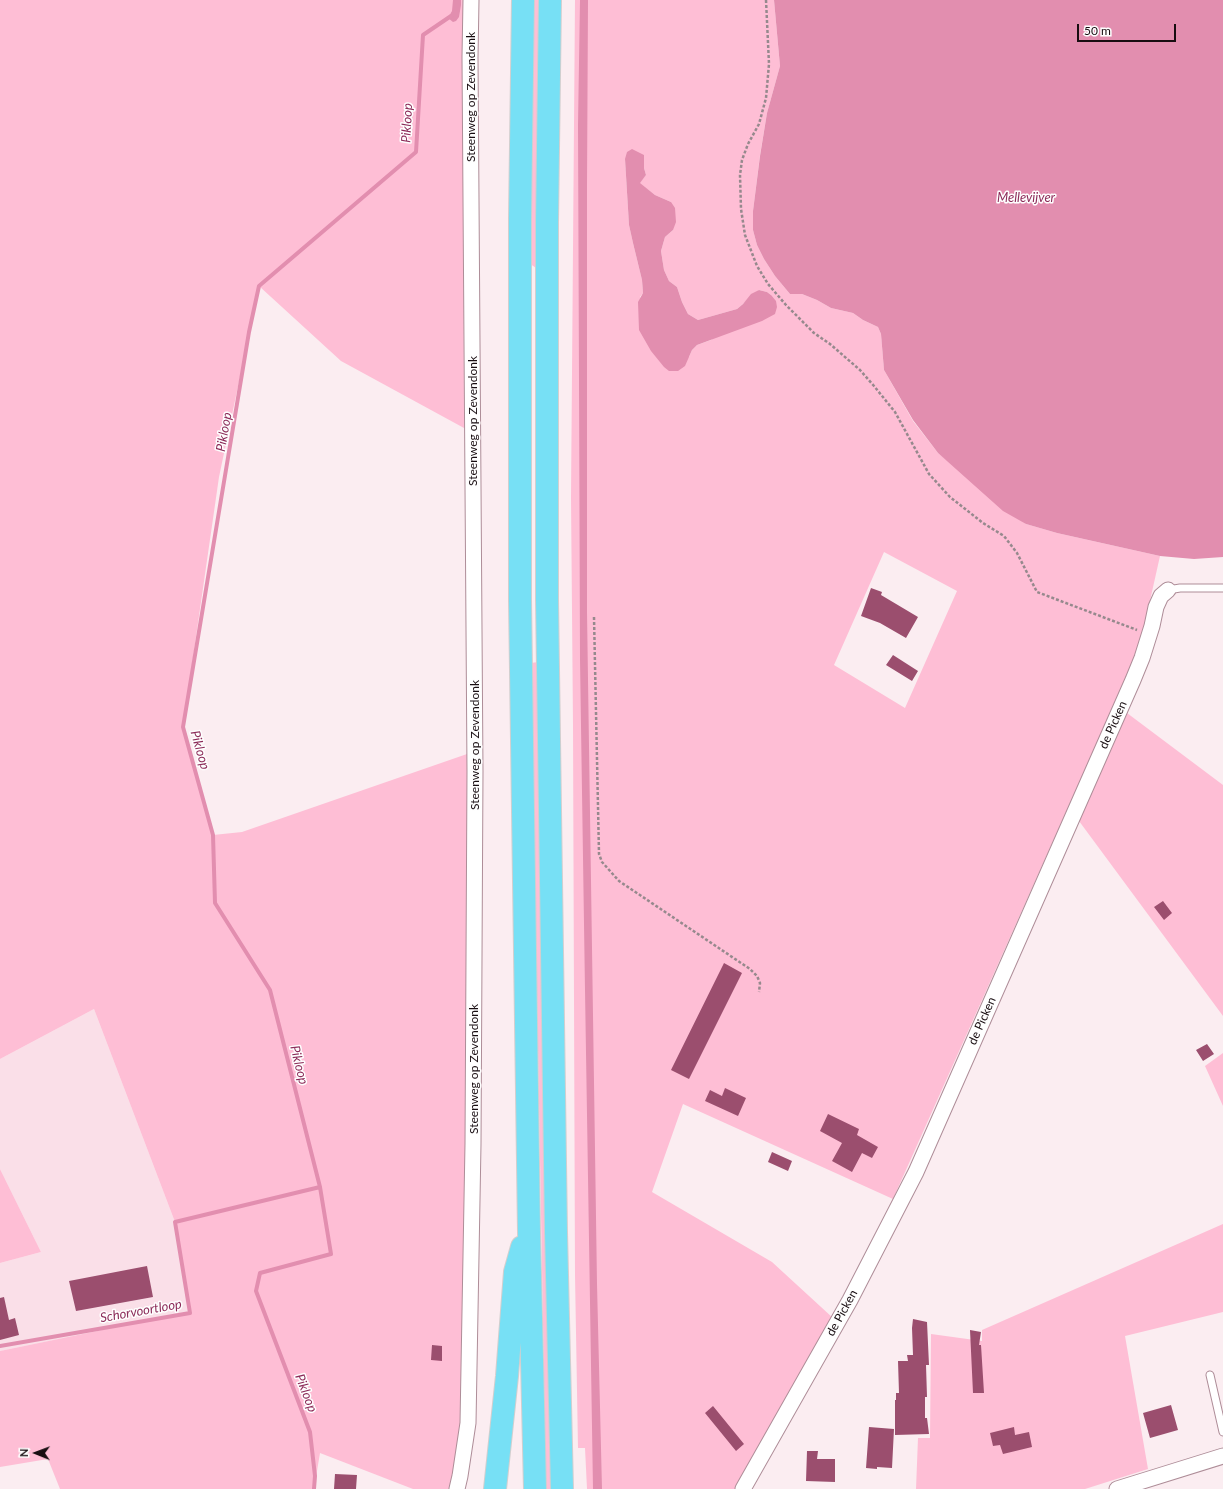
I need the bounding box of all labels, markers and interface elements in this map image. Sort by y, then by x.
scale bar [1079,16,1178,42]
text: 50 m [1084,23,1111,38]
street label: Steenweg op Zevendonk [464,32,478,162]
water label: Pikloop [398,103,416,143]
water label: Mellevijver [997,190,1055,206]
street label: Steenweg op Zevendonk [466,356,480,486]
water label: Pikloop [213,411,235,453]
street label: Steenweg op Zevendonk [468,680,482,810]
street label: de Picken [1096,699,1130,751]
water label: Pikloop [187,729,213,771]
street label: de Picken [965,995,999,1047]
street label: Steenweg op Zevendonk [467,1004,481,1134]
water label: Pikloop [287,1044,311,1086]
street label: de Picken [823,1287,861,1339]
water label: Schorvoortloop [99,1296,183,1326]
water label: Pikloop [292,1372,320,1414]
north arrow [16,1433,56,1473]
text: N [17,1448,30,1457]

